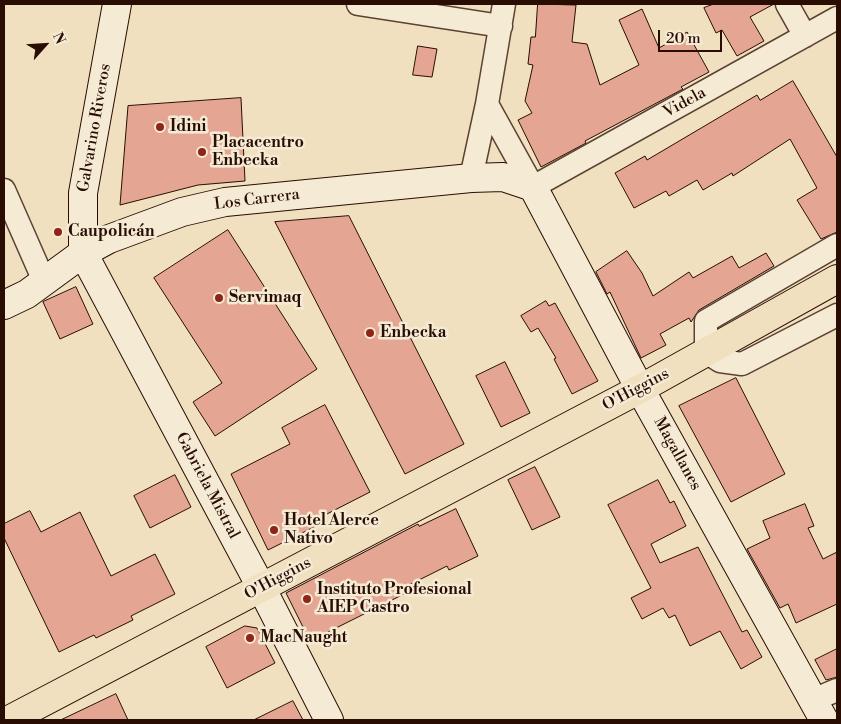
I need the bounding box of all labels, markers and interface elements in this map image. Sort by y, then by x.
north arrow [20,20,70,70]
scale bar [661,20,725,52]
text: N [48,29,69,47]
text: 20 m [666,29,701,48]
street label: Galvarino Riveros [74,62,116,194]
street label: Videla [660,83,710,123]
place label: Idini [170,117,206,137]
marker: Idini [154,121,166,133]
place label: Placacentro Enbecka [212,133,304,171]
marker: Placacentro Enbecka [196,146,208,158]
street label: Los Carrera [213,185,301,215]
place label: Caupolicán [68,222,155,242]
marker: Caupolicán [52,226,64,238]
place label: Servimaq [229,288,301,308]
marker: Servimaq [213,292,225,304]
place label: Enbecka [380,323,447,343]
marker: Enbecka [364,327,376,339]
street label: O'Higgins [599,364,673,416]
street label: Magallanes [649,414,705,494]
street label: Gabriela Mistral [171,430,243,542]
place label: Hotel Alerce Nativo [284,511,379,549]
marker: Hotel Alerce Nativo [268,524,280,536]
street label: O'Higgins [241,553,315,605]
place label: Instituto Profesional AIEP Castro [317,580,472,618]
marker: Instituto Profesional AIEP Castro [301,593,313,605]
place label: MacNaught [260,628,347,648]
marker: MacNaught [244,632,256,644]

